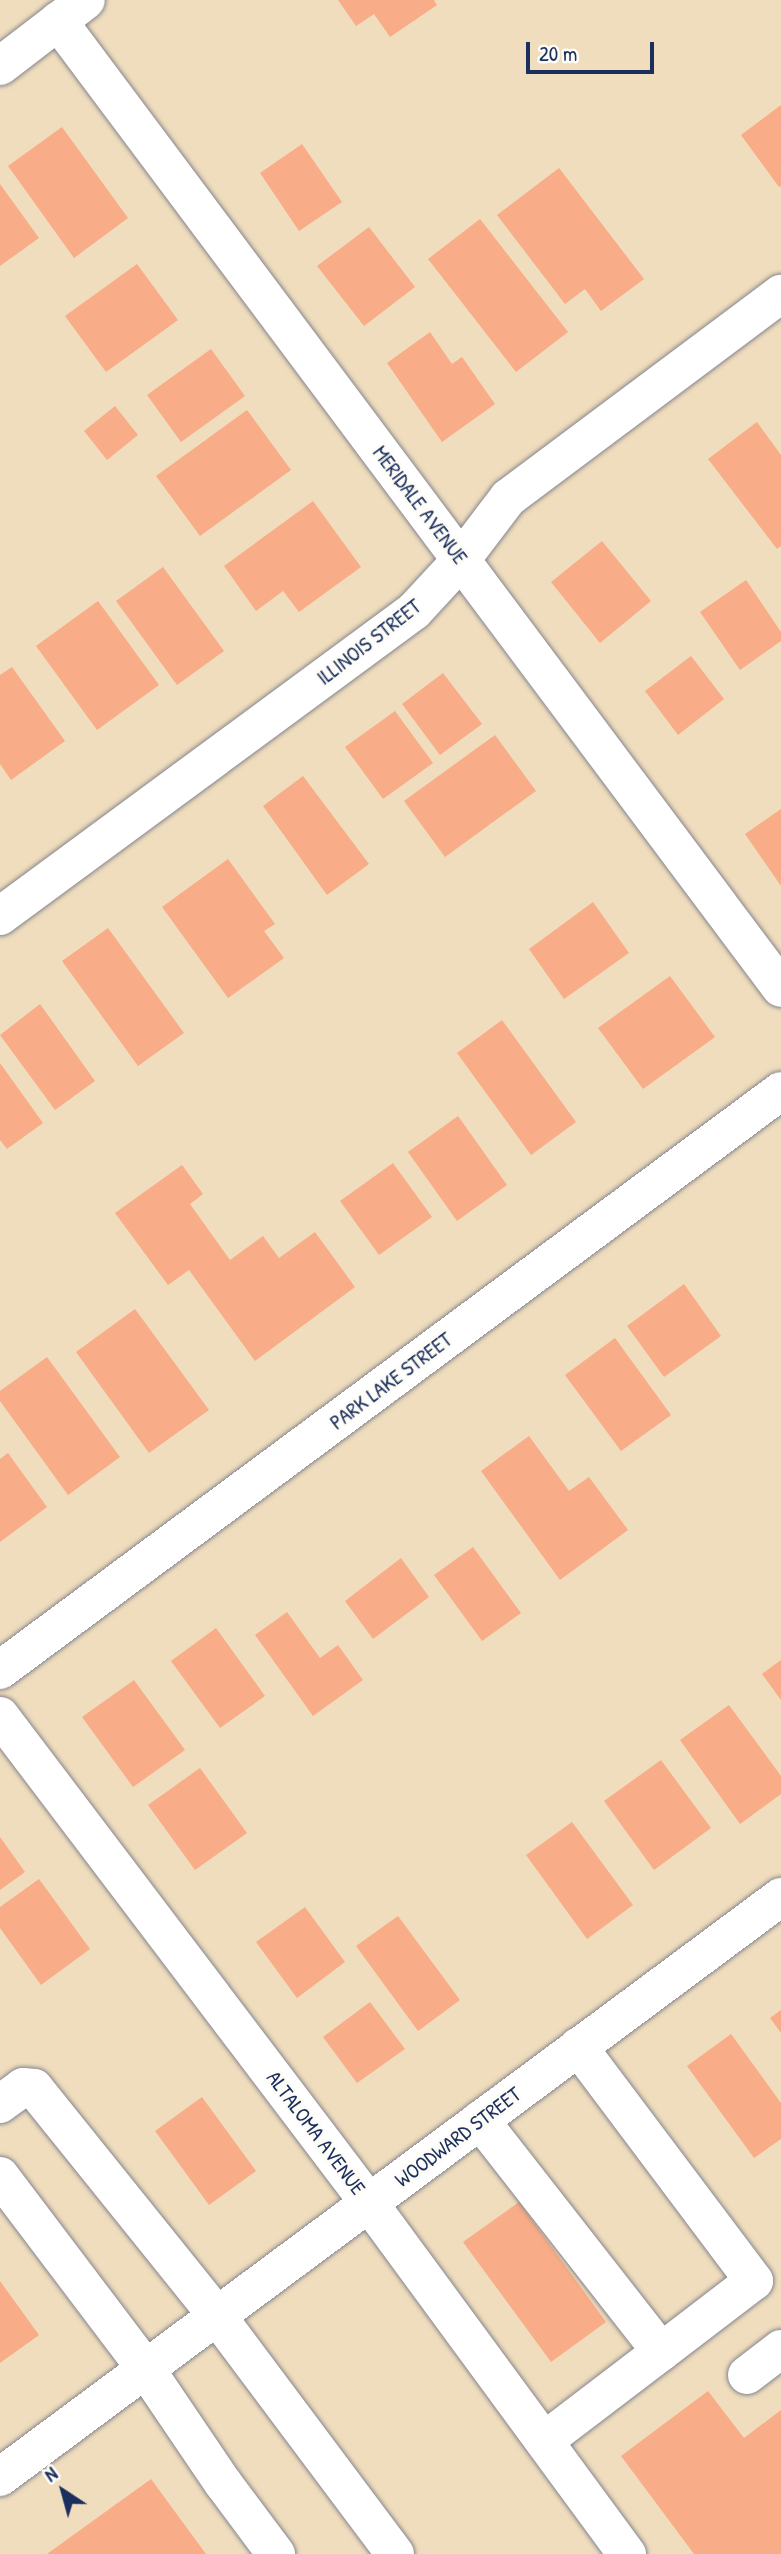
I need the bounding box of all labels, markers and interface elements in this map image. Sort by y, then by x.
scale bar [529,28,657,72]
text: 20 m [539,39,577,68]
street label: MERIDALE AVENUE [367,441,473,569]
street label: ILLINOIS STREET [312,594,426,690]
street label: PARK LAKE STREET [325,1327,457,1435]
street label: ALTALOMA AVENUE [261,2066,371,2200]
street label: WOODWARD STREET [390,2081,526,2193]
north arrow [28,2456,98,2526]
text: N [39,2461,62,2488]

